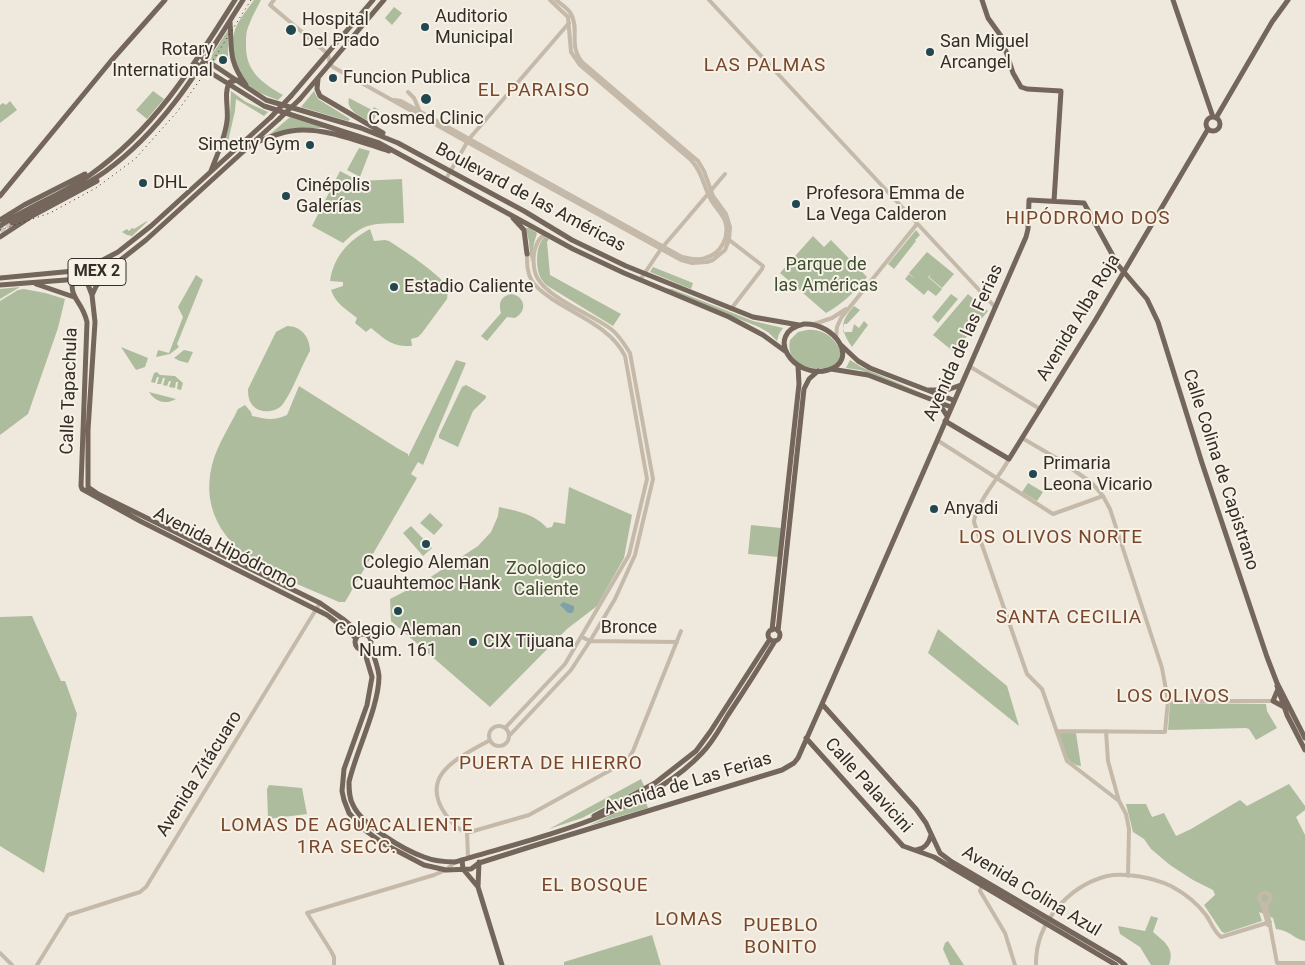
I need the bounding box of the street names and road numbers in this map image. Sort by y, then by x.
street label: Boulevard de las Américas [431,139,629,257]
street label: Avenida Alba Roja [1033,251,1125,385]
road number: MEX 2 [68,258,126,286]
street label: Avenida de las Ferias [920,261,1008,425]
street label: Calle Tapachula [57,327,83,455]
street label: Calle Colina de Capistrano [1177,367,1263,573]
street label: Avenida Hipódromo [150,503,300,595]
street label: Bronce [601,617,657,639]
street label: Avenida Zitácuaro [153,707,247,841]
street label: Calle Palavicini [820,734,916,838]
street label: Avenida de Las Ferias [601,748,775,820]
street label: Avenida Colina Azul [958,842,1104,942]

